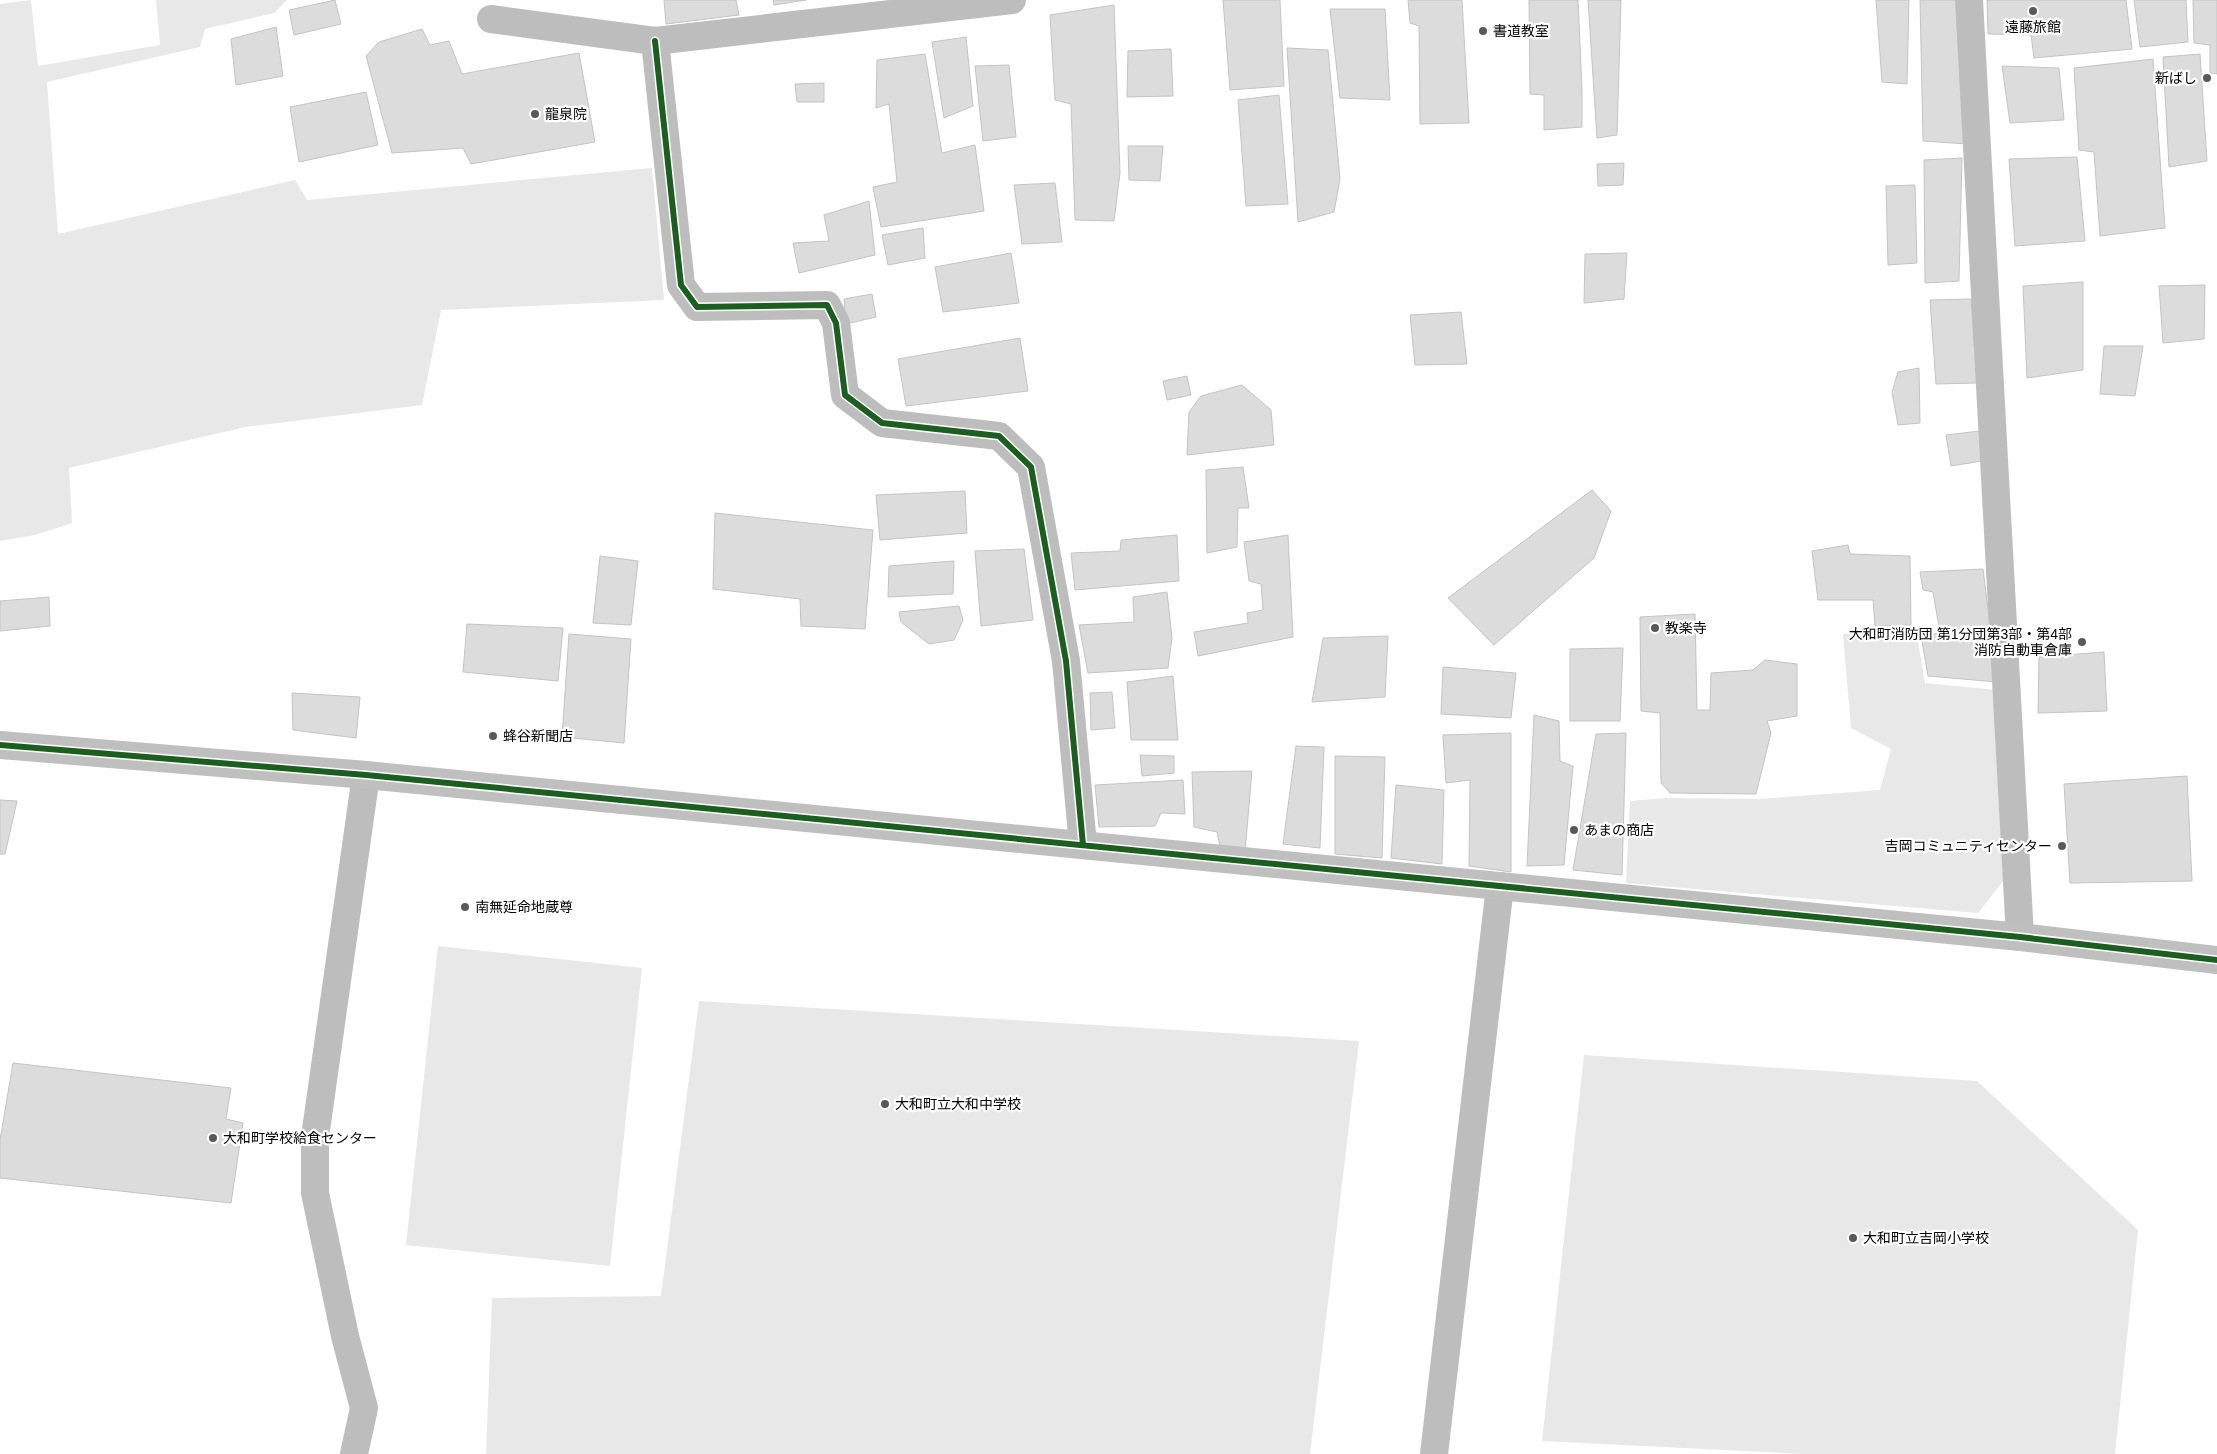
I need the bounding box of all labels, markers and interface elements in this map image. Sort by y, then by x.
marker: 遠藤旅館 [2027,5,2039,17]
place label: 遠藤旅館 [2005,19,2061,35]
place label: 書道教室 [1493,23,1549,39]
marker: 書道教室 [1477,25,1489,37]
place label: 新ばし [2155,70,2197,86]
marker: 新ばし [2201,72,2213,84]
place label: 龍泉院 [545,106,587,122]
marker: 龍泉院 [529,108,541,120]
place label: 教楽寺 [1665,620,1707,636]
marker: 教楽寺 [1649,622,1661,634]
place label: 大和町消防団 第1分団第3部・第4部 消防自動車倉庫 [1849,626,2072,658]
marker: 大和町消防団 第1分団第3部・第4部 消防自動車倉庫 [2076,636,2088,648]
place label: 蜂谷新聞店 [503,728,573,744]
marker: 蜂谷新聞店 [487,730,499,742]
place label: あまの商店 [1584,822,1654,838]
marker: あまの商店 [1568,824,1580,836]
place label: 吉岡コミュニティセンター [1885,838,2052,854]
marker: 吉岡コミュニティセンター [2056,840,2068,852]
place label: 南無延命地蔵尊 [475,899,573,915]
marker: 南無延命地蔵尊 [459,901,471,913]
place label: 大和町立大和中学校 [895,1096,1021,1112]
marker: 大和町立大和中学校 [879,1098,891,1110]
place label: 大和町学校給食センター [223,1130,377,1146]
marker: 大和町学校給食センター [207,1132,219,1144]
place label: 大和町立吉岡小学校 [1863,1230,1989,1246]
marker: 大和町立吉岡小学校 [1847,1232,1859,1244]

